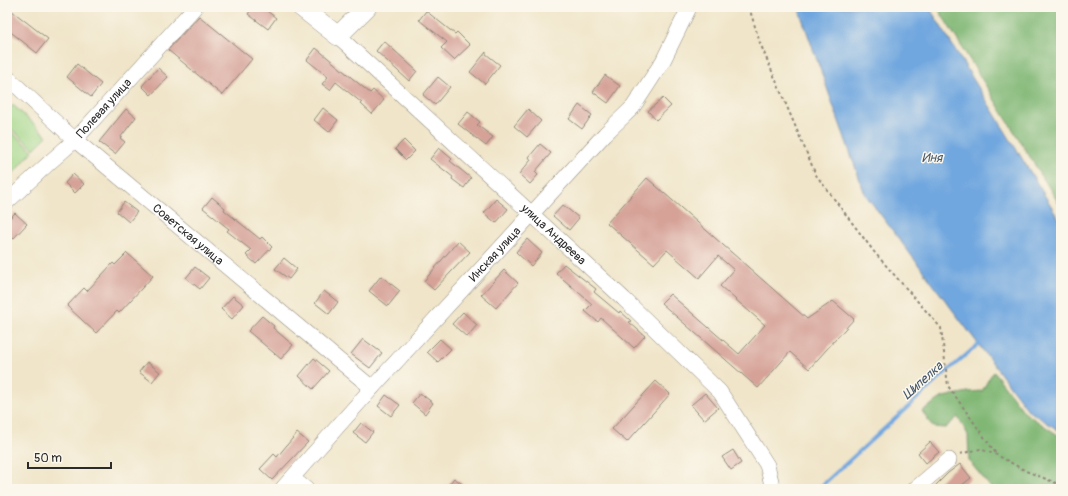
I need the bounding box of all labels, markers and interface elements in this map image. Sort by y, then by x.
street label: Полевая улица [73,75,135,142]
water label: Иня [922,150,944,166]
street label: Советская улица [149,201,227,269]
street label: улица Андреева [517,201,589,268]
street label: Инская улица [466,224,524,285]
water label: Шипелка [899,358,947,403]
scale bar [28,444,111,470]
text: 50 m [34,451,62,466]

